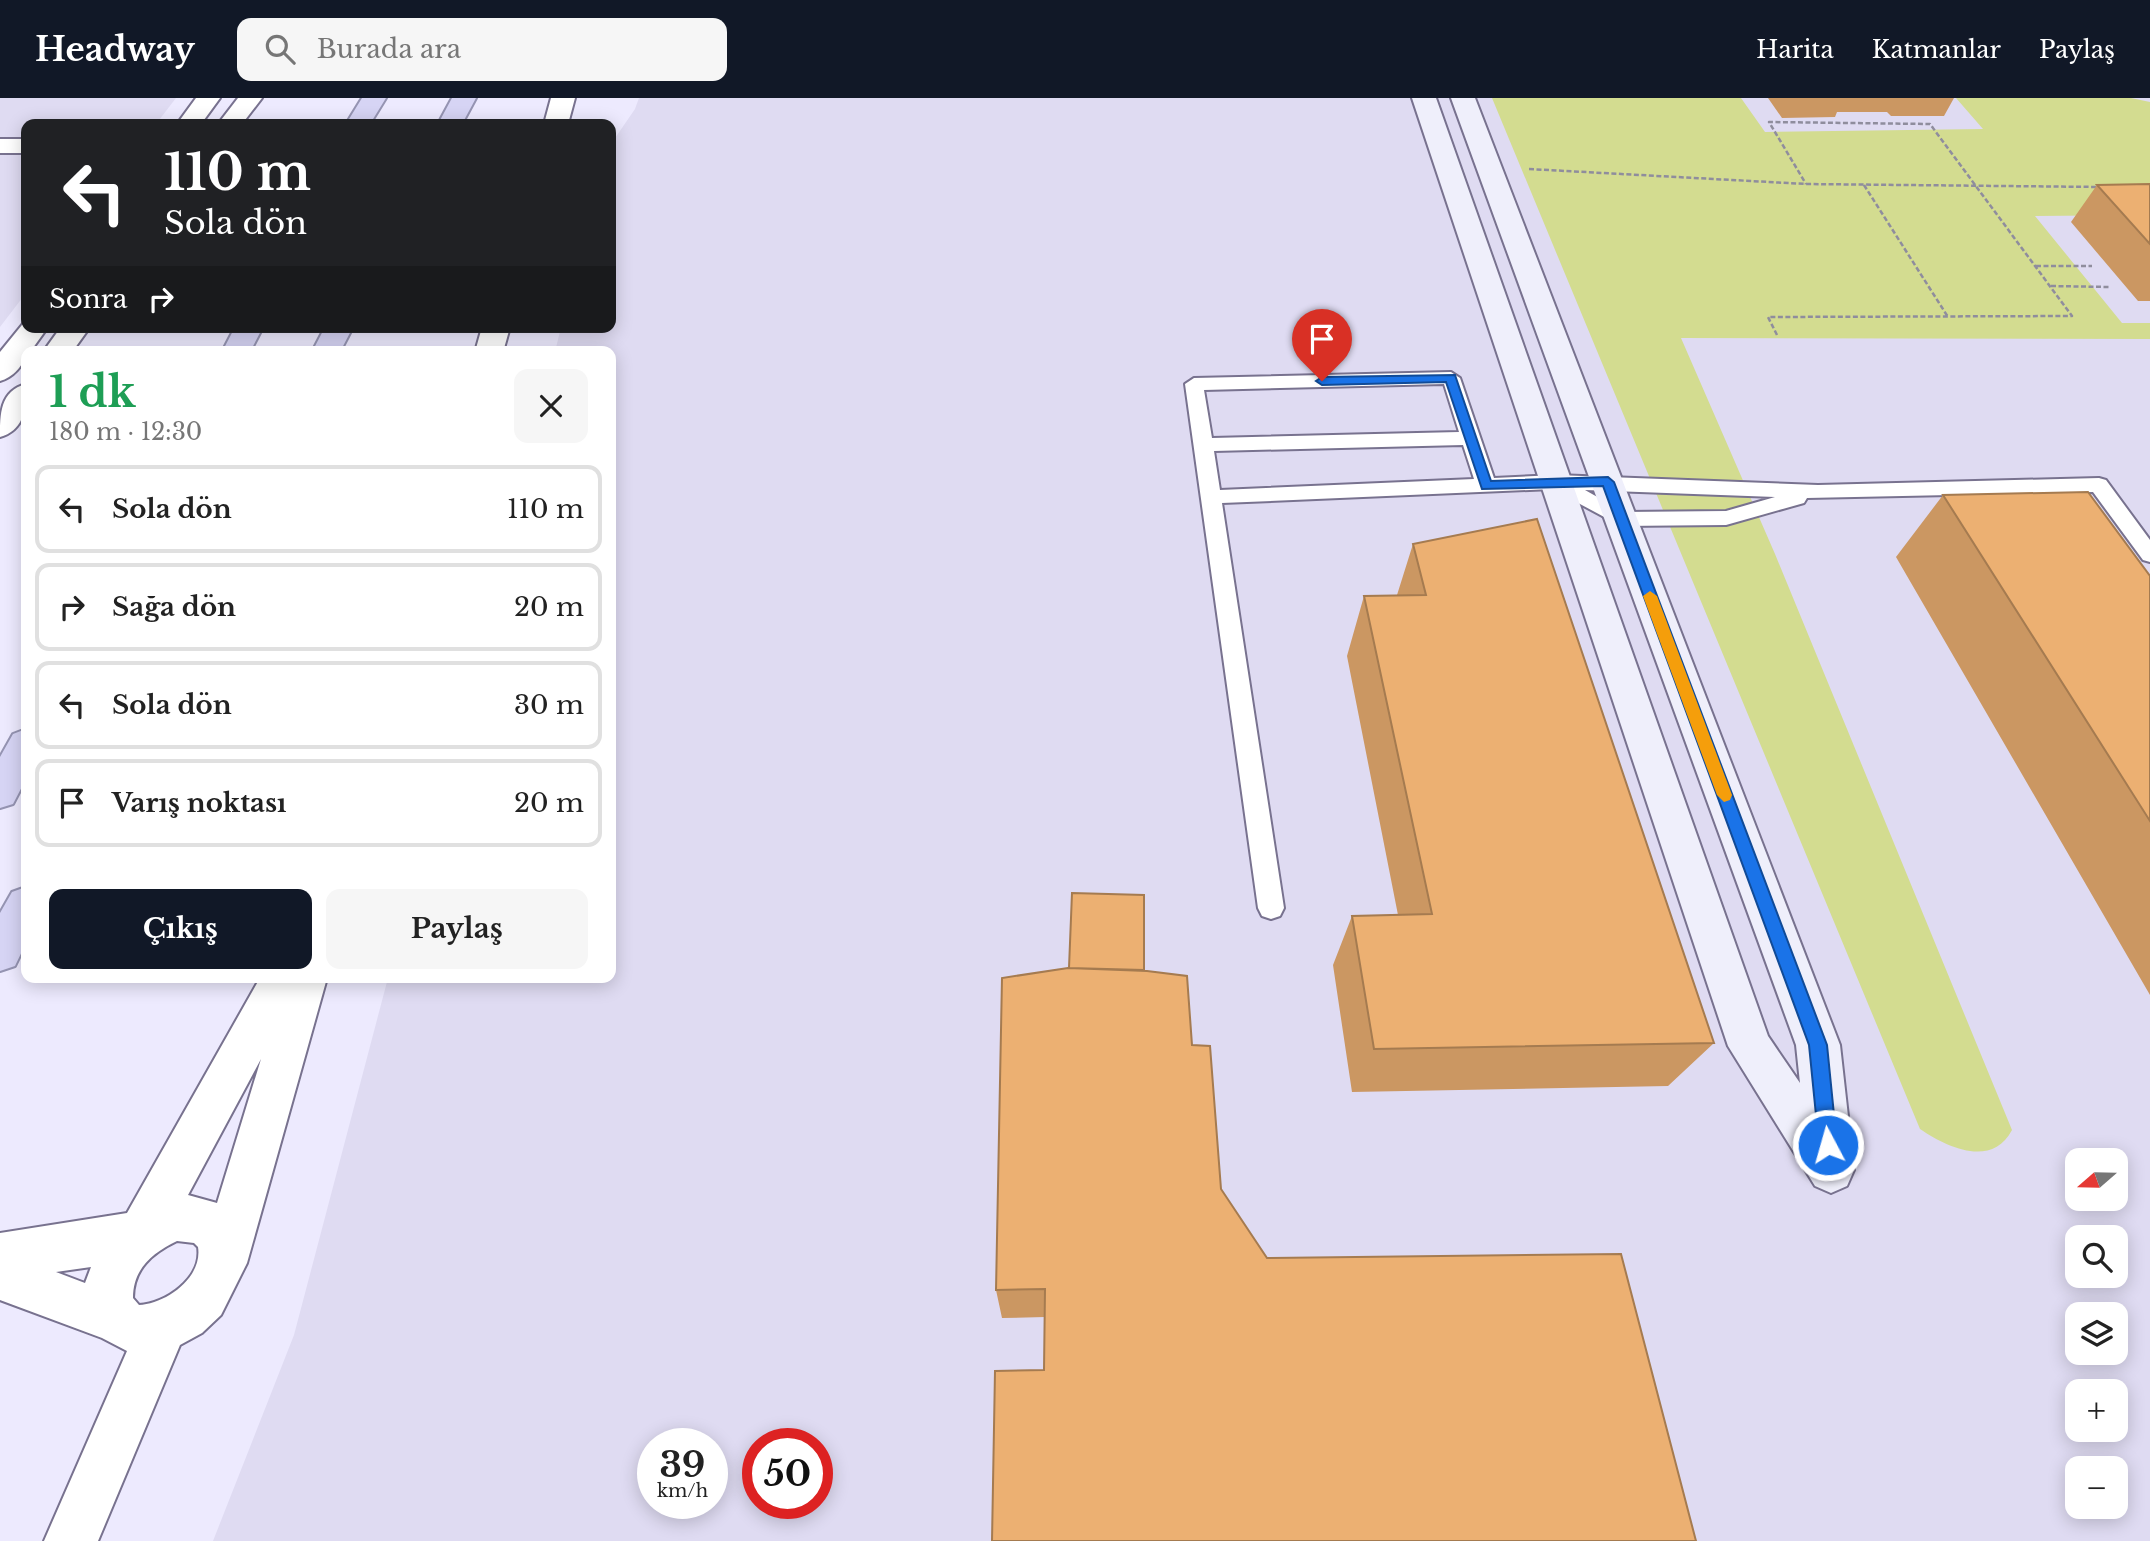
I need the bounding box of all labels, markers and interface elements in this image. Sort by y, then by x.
search box [237,18,727,81]
text: Headway [35,29,195,70]
icon: search [261,30,299,68]
text: Burada ara [317,33,461,65]
text: Harita [1756,35,1834,64]
text: Katmanlar [1872,35,2001,64]
text: Paylaş [2039,35,2115,64]
text: 110 m [164,142,311,203]
icon: left [49,147,140,238]
text: Sola dön [164,203,307,243]
icon: right [142,280,180,318]
text: Sonra [49,283,128,315]
pin [1292,309,1352,381]
icon: arrive [1303,320,1341,358]
text: 1 dk [49,366,136,418]
button: close [514,369,588,443]
text: 180 m · 12:30 [49,418,202,446]
icon: left [53,490,91,528]
text: Sola dön [112,493,232,525]
text: 110 m [507,493,584,525]
icon: right [53,588,91,626]
text: Sağa dön [112,591,236,623]
text: 20 m [514,591,584,623]
icon: left [53,686,91,724]
text: Sola dön [112,689,232,721]
text: 30 m [514,689,584,721]
icon: arrive [53,784,91,822]
text: Varış noktası [112,787,287,819]
text: 20 m [514,787,584,819]
button: Çıkış [49,889,312,969]
button: Paylaş [326,889,588,969]
position arrow [1791,1108,1865,1182]
north arrow [2065,1148,2128,1211]
map controls [2065,1148,2128,1519]
button: search [2065,1225,2128,1288]
button: layers [2065,1302,2128,1365]
button: + [2065,1379,2128,1442]
speed limit sign: 50 [742,1428,833,1519]
text: 39 [660,1443,705,1486]
button: − [2065,1456,2128,1519]
text: km/h [657,1480,708,1502]

